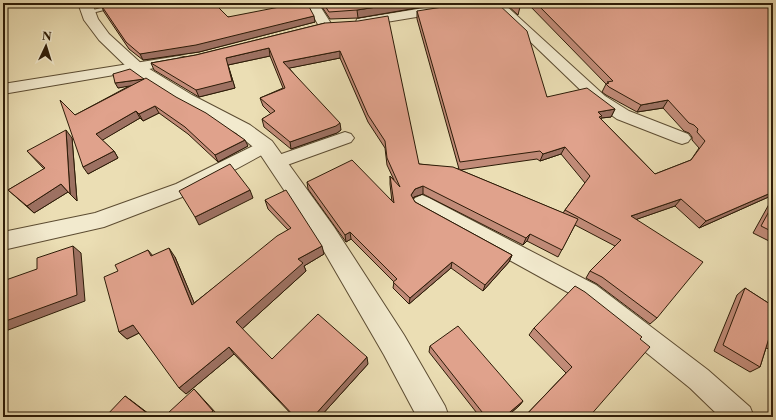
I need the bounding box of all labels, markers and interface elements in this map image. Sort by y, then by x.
north arrow [26,26,66,66]
text: N [41,29,52,43]

